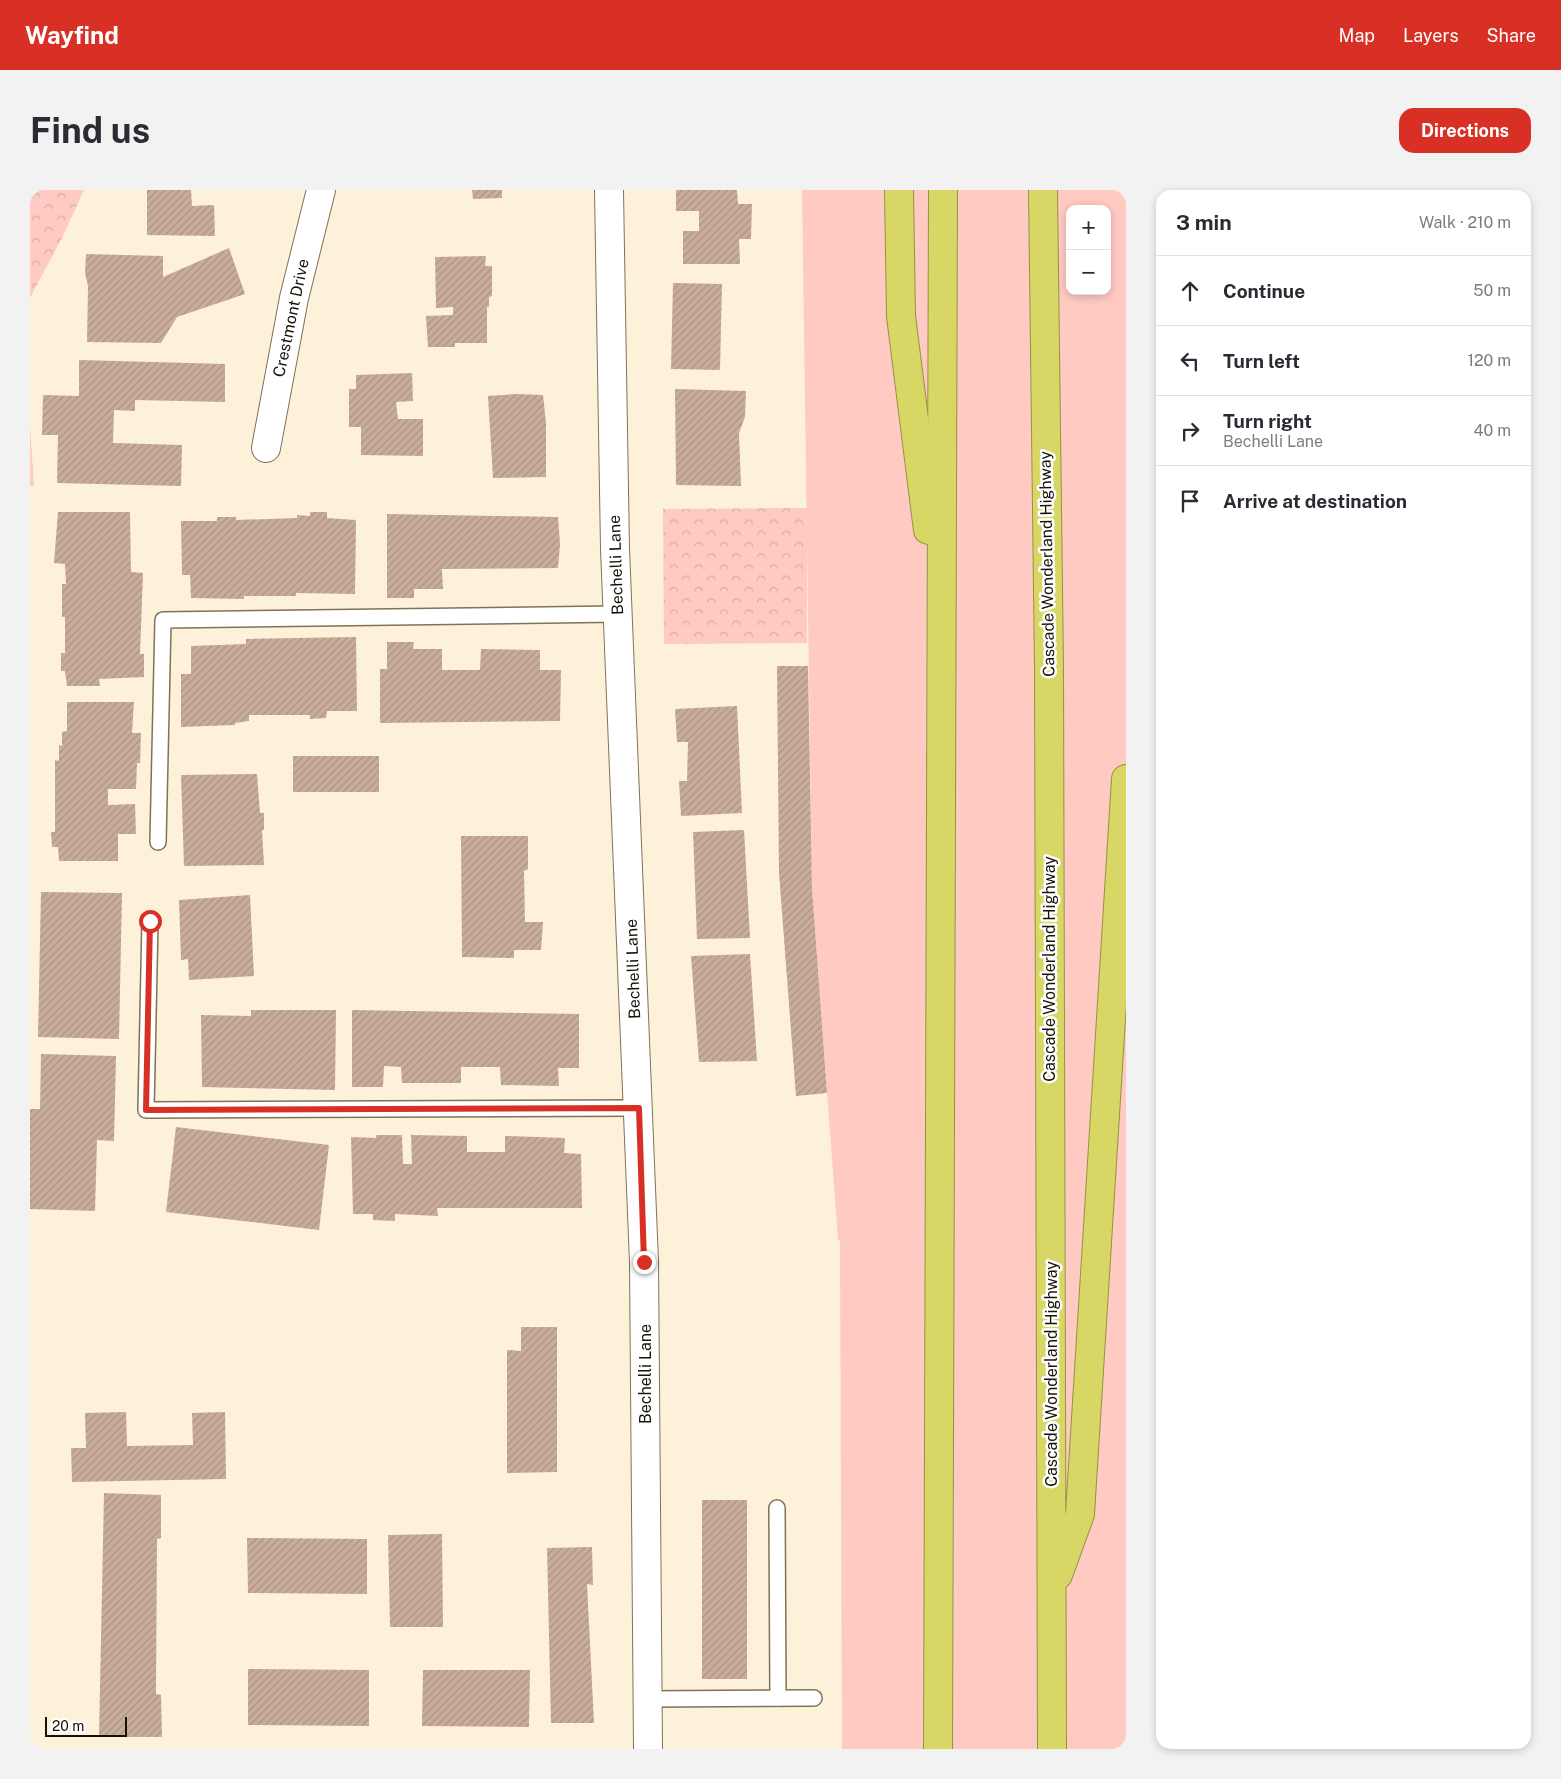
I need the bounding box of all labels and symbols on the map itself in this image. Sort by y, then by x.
street label: Crestmont Drive [269,257,313,379]
street label: Cascade Wonderland Highway [1036,451,1058,677]
street label: Bechelli Lane [605,515,627,615]
street label: Cascade Wonderland Highway [1040,856,1059,1082]
route start [139,910,162,933]
street label: Bechelli Lane [622,919,644,1019]
route end [633,1251,656,1274]
street label: Cascade Wonderland Highway [1042,1261,1061,1487]
street label: Bechelli Lane [636,1324,655,1424]
scale bar [45,1714,128,1737]

